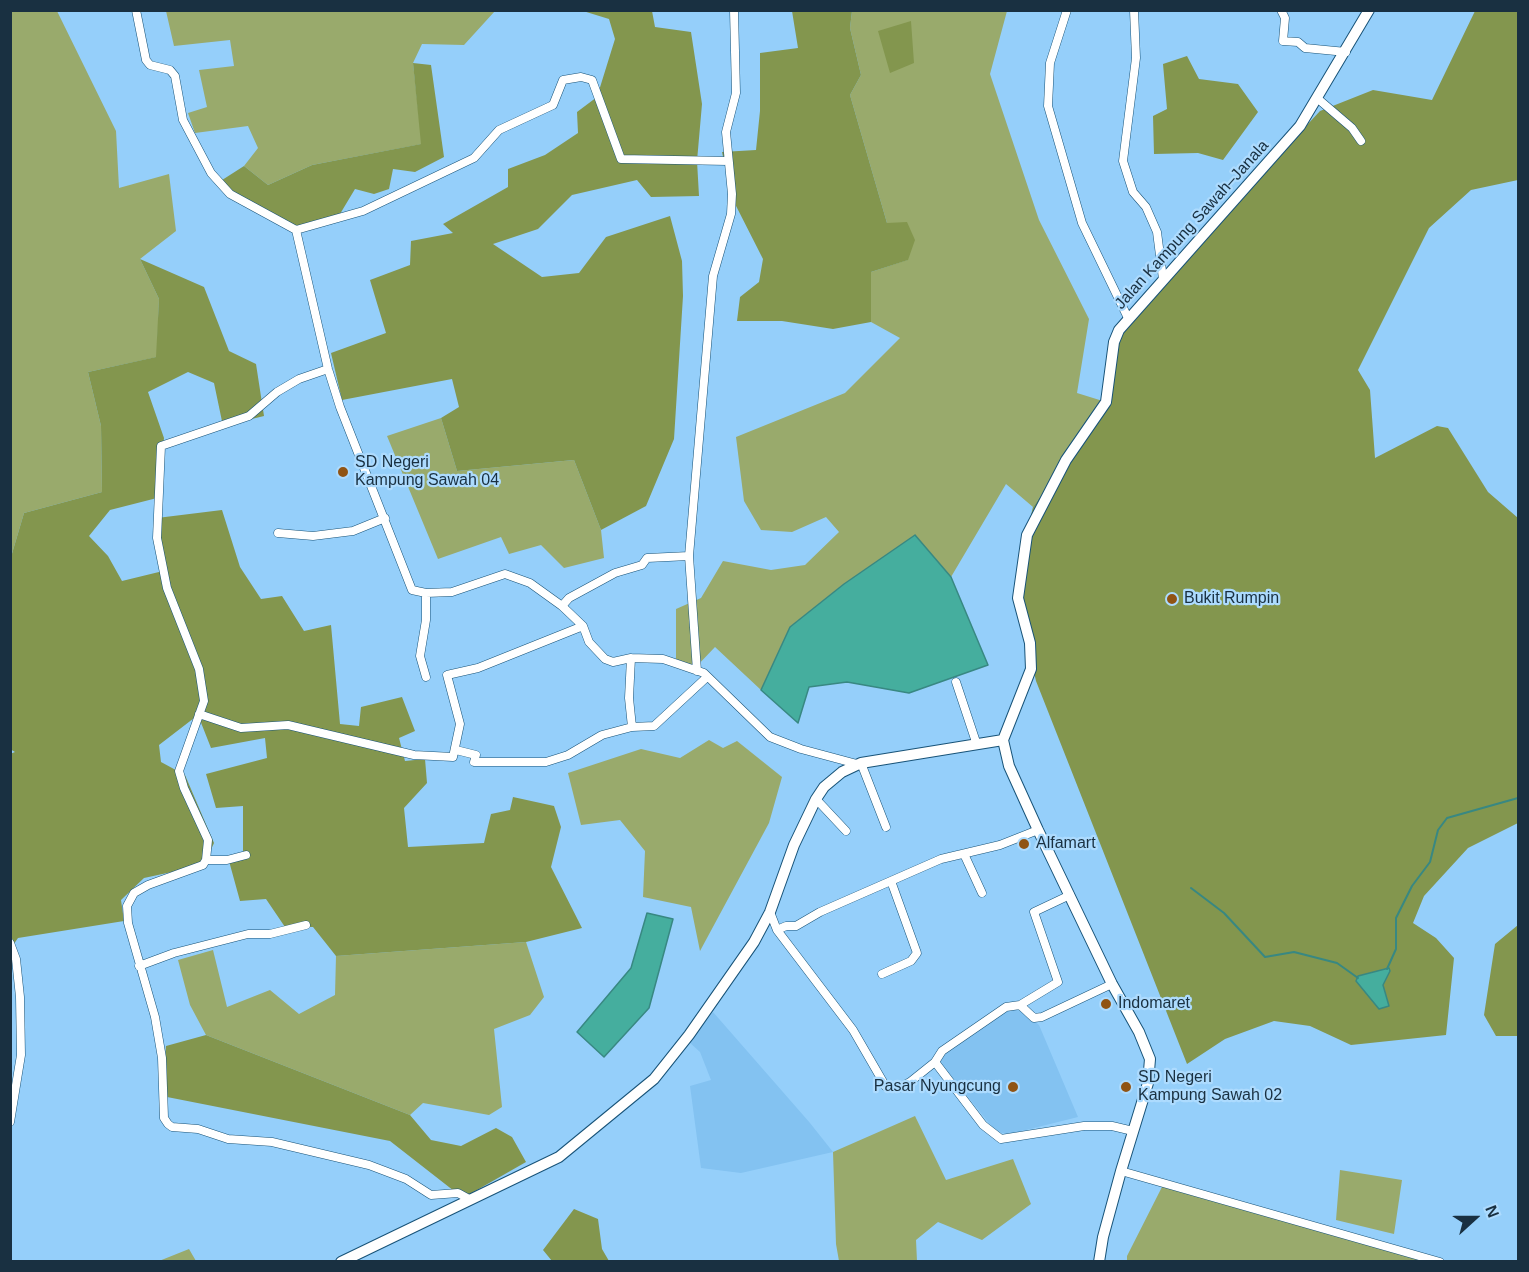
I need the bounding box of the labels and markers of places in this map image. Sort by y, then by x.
place label: SD Negeri Kampung Sawah 04 [355,453,499,491]
marker: SD Negeri Kampung Sawah 04 [336,465,350,479]
place label: Bukit Rumpin [1184,589,1279,609]
marker: Bukit Rumpin [1165,592,1179,606]
place label: Alfamart [1036,834,1096,854]
marker: Alfamart [1017,837,1031,851]
place label: Indomaret [1118,994,1190,1014]
marker: Indomaret [1099,997,1113,1011]
place label: SD Negeri Kampung Sawah 02 [1138,1068,1282,1106]
place label: Pasar Nyungcung [874,1077,1001,1097]
marker: Pasar Nyungcung [1006,1080,1020,1094]
marker: SD Negeri Kampung Sawah 02 [1119,1080,1133,1094]

